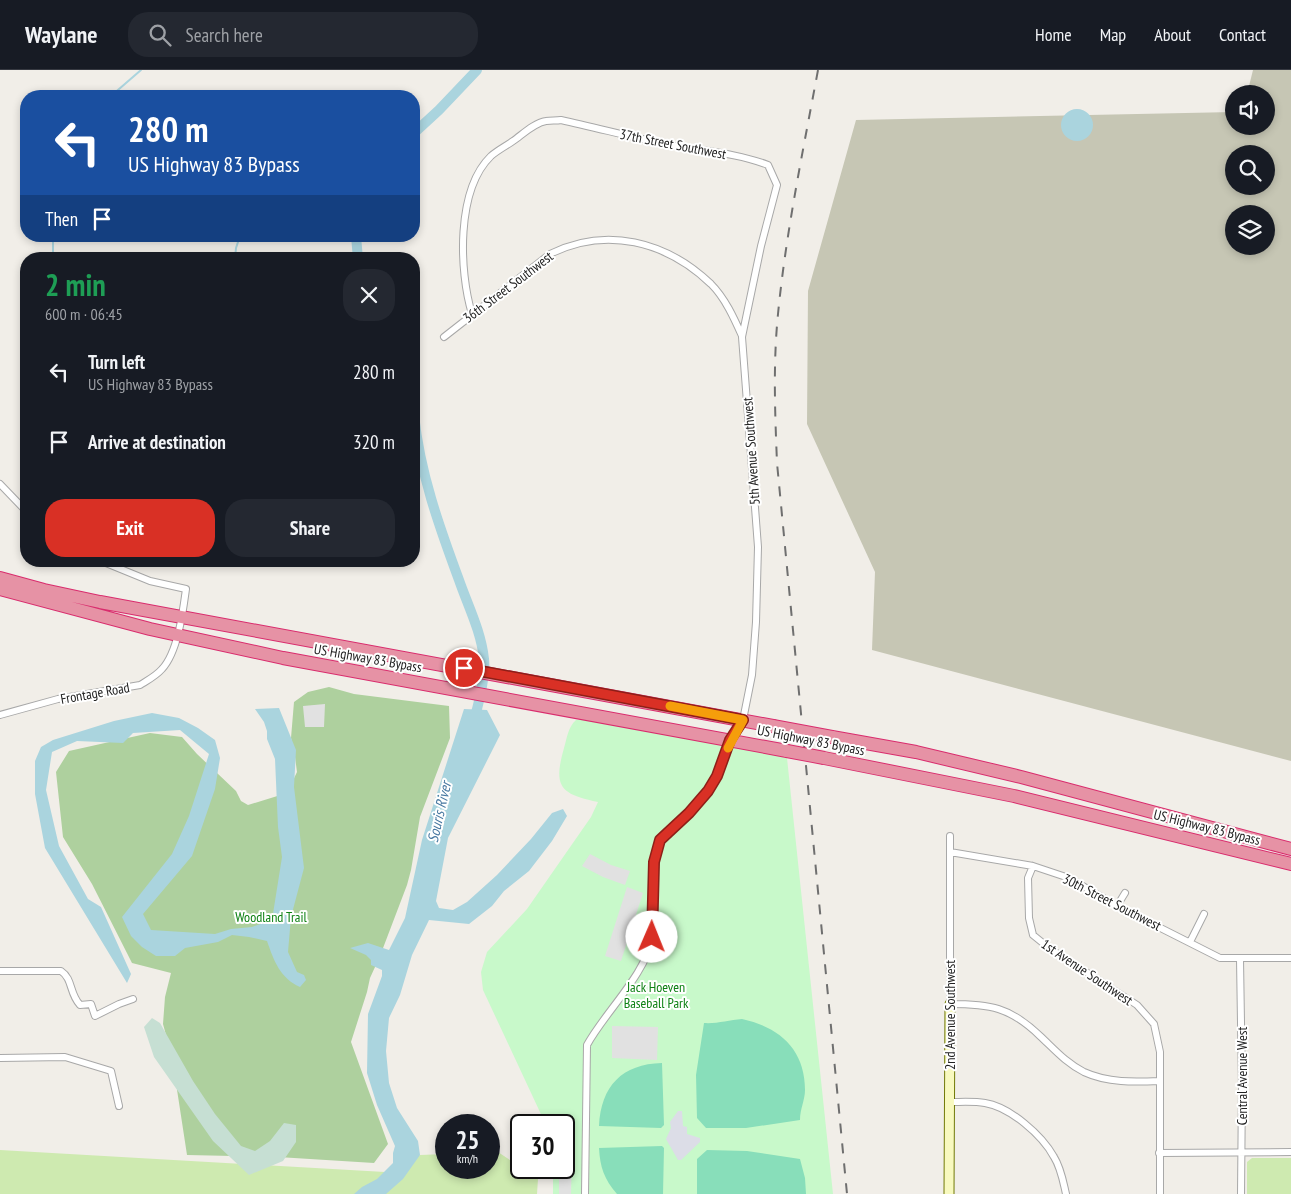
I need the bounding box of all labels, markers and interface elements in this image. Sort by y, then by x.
search box [128,12,478,57]
text: Waylane [25,19,98,50]
icon: search [146,21,174,49]
text: Search here [186,23,263,47]
text: Home [1035,23,1072,46]
text: Map [1100,23,1126,46]
text: About [1154,23,1191,46]
text: Contact [1219,23,1266,46]
map controls [1225,85,1275,255]
button: sound [1225,85,1275,135]
text: 280 m [128,106,209,152]
icon: left [45,110,110,175]
street label: 37th Street Southwest [618,125,728,163]
button: search [1225,145,1275,195]
text: US Highway 83 Bypass [128,150,300,178]
icon: arrive [88,205,116,233]
button: layers [1225,205,1275,255]
text: Then [45,207,78,231]
street label: 36th Street Southwest [459,247,557,327]
text: 2 min [45,265,106,304]
button: close [343,269,395,321]
text: 600 m · 06:45 [45,304,123,324]
text: Turn left [88,350,145,374]
icon: left [45,358,73,386]
text: 280 m [353,360,395,384]
text: US Highway 83 Bypass [88,374,213,394]
street label: 5th Avenue Southwest [738,396,764,505]
icon: arrive [45,428,73,456]
text: Arrive at destination [88,430,226,454]
text: 320 m [353,430,395,454]
button: Exit [45,499,215,557]
button: Share [225,499,395,557]
street label: US Highway 83 Bypass [313,640,424,676]
pin [443,647,485,689]
icon: arrive [450,654,478,682]
street label: Frontage Road [59,678,131,708]
street label: US Highway 83 Bypass [756,721,867,759]
water label: Souris River [423,778,456,844]
street label: US Highway 83 Bypass [1152,805,1262,849]
street label: 30th Street Southwest [1060,869,1164,935]
park label: Woodland Trail [235,908,308,926]
position arrow [625,910,677,962]
street label: 1st Avenue Southwest [1038,935,1136,1009]
street label: 2nd Avenue Southwest [941,960,959,1070]
park label: Jack Hoeven Baseball Park [624,978,689,1012]
street label: Central Avenue West [1233,1027,1251,1125]
speed limit sign: 30 [510,1114,575,1179]
text: 25 [456,1124,479,1156]
text: km/h [457,1151,478,1166]

